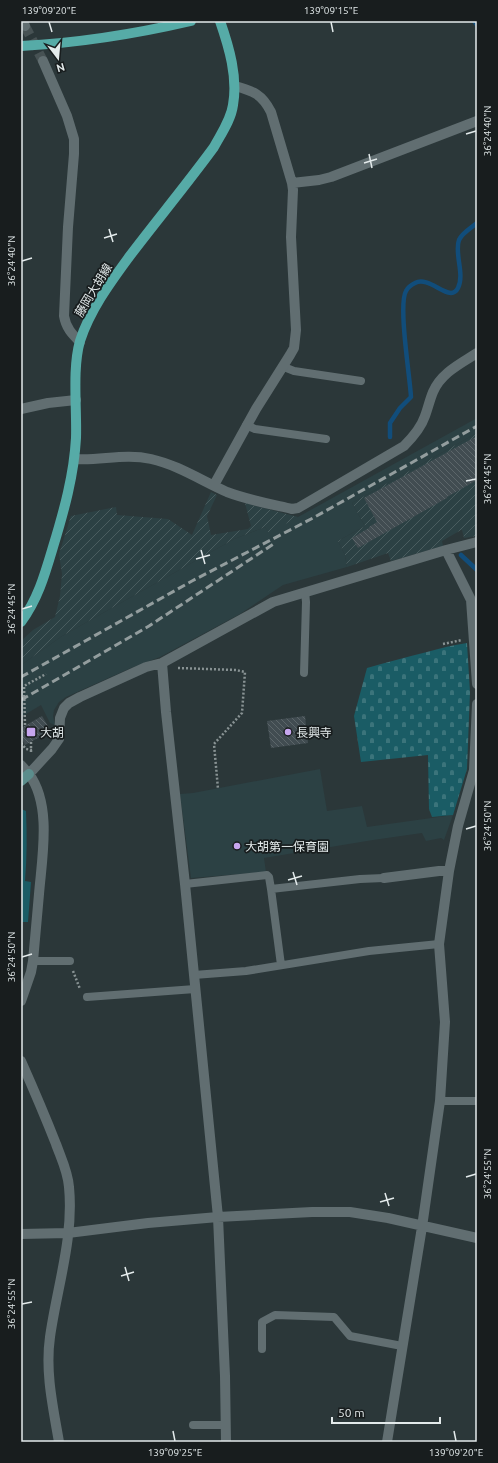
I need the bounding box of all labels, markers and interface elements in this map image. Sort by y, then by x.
text: 139°09'20"E [22,5,77,16]
text: 139°09'15"E [304,5,359,16]
north arrow [38,38,78,78]
text: N [55,61,66,75]
text: 36°24'40"N [482,106,493,156]
text: 36°24'40"N [6,236,17,286]
street label: 藤岡大胡線 [72,261,114,319]
text: 36°24'45"N [482,454,493,504]
text: 36°24'45"N [6,584,17,634]
marker: 大胡 [25,726,37,738]
place label: 大胡 [40,726,64,739]
place label: 長興寺 [296,726,332,739]
marker: 長興寺 [283,727,293,737]
text: 36°24'50"N [482,801,493,851]
place label: 大胡第一保育園 [245,840,329,853]
marker: 大胡第一保育園 [232,841,242,851]
text: 36°24'50"N [6,932,17,982]
text: 36°24'55"N [482,1149,493,1199]
text: 36°24'55"N [6,1279,17,1329]
scale bar [332,1399,440,1425]
text: 50 m [338,1406,365,1419]
text: 139°09'25"E [148,1447,203,1458]
text: 139°09'20"E [429,1447,484,1458]

